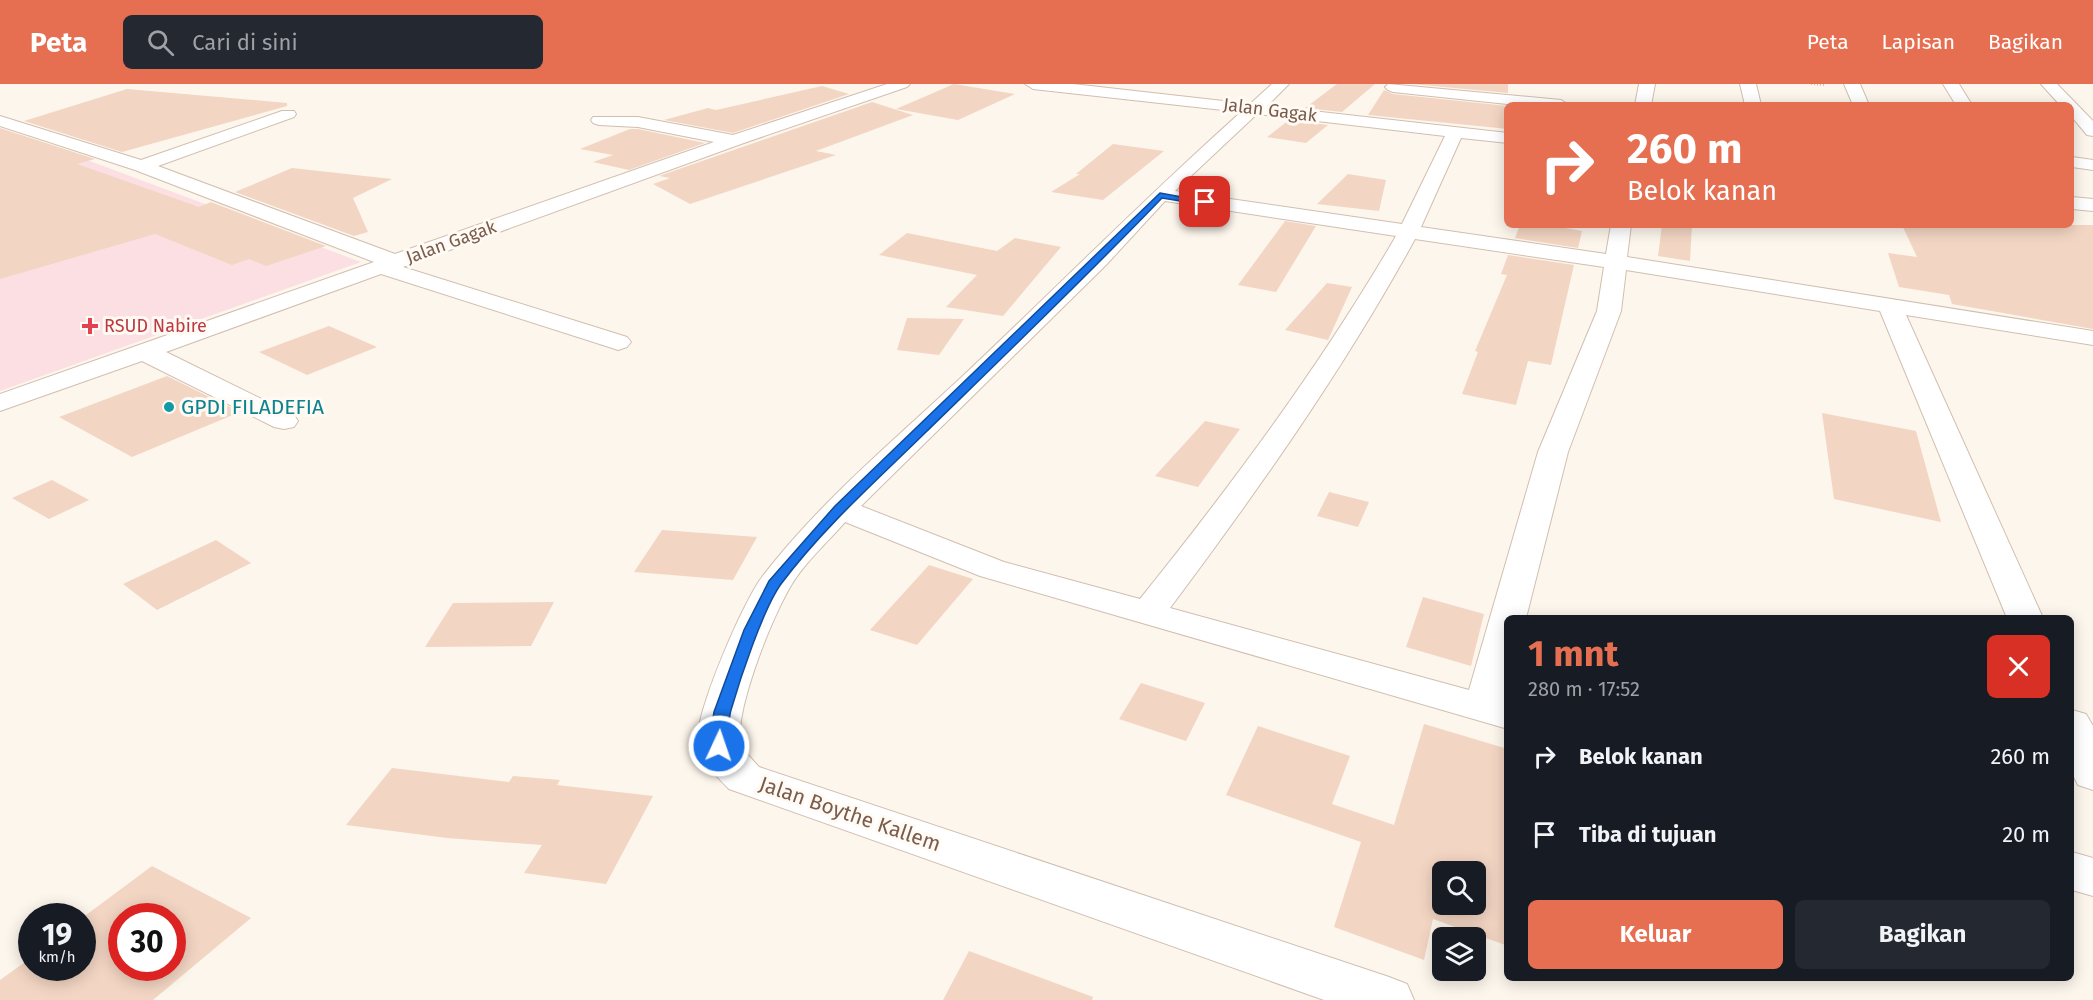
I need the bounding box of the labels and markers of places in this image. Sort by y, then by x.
pin [1179,176,1230,227]
place label: RSUD Nabire [104,315,207,337]
marker: RSUD Nabire [81,317,99,335]
place label: GPDI FILADEFIA [181,394,324,420]
marker: GPDI FILADEFIA [162,400,176,414]

